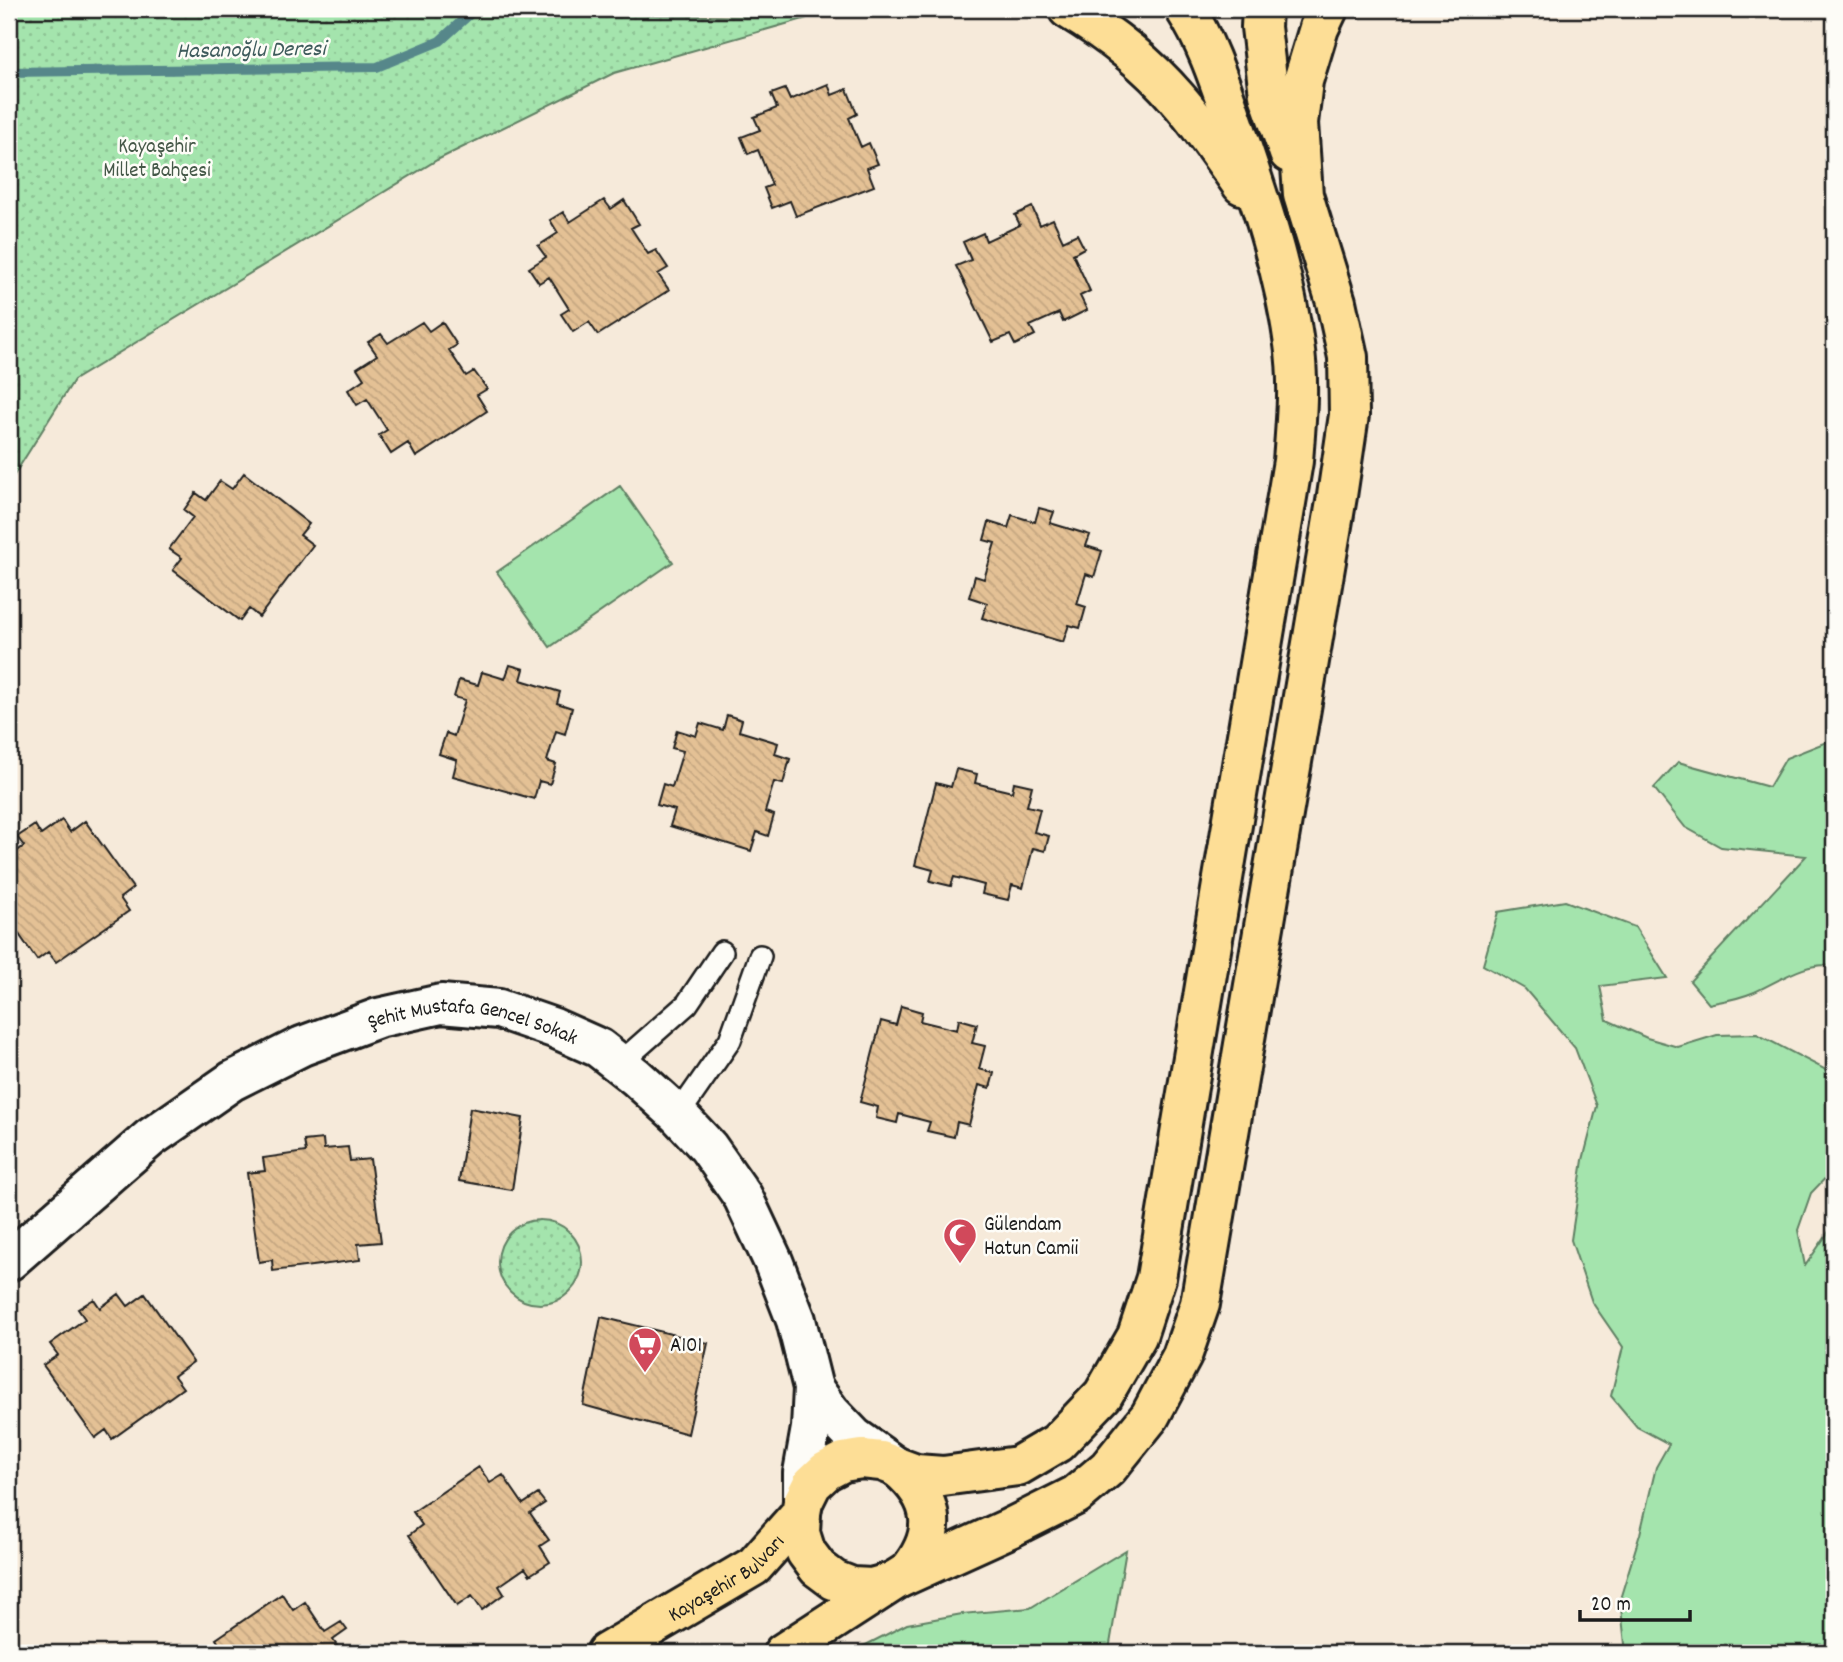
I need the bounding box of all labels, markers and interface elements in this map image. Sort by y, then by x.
water label: Hasanoğlu Deresi [176,34,330,69]
park label: Kayaşehir Millet Bahçesi [103,133,211,187]
street label: Şehit Mustafa Gencel Sokak [364,992,582,1055]
place label: Gülendam Hatun Camii [984,1211,1078,1265]
mosque icon: Gülendam Hatun Camii [941,1216,979,1265]
supermarket icon: A101 [626,1325,664,1374]
place label: A101 [670,1332,702,1362]
street label: Kayaşehir Bulvarı [663,1529,793,1631]
scale bar [1580,1578,1691,1622]
text: 20 m [1591,1591,1631,1621]

